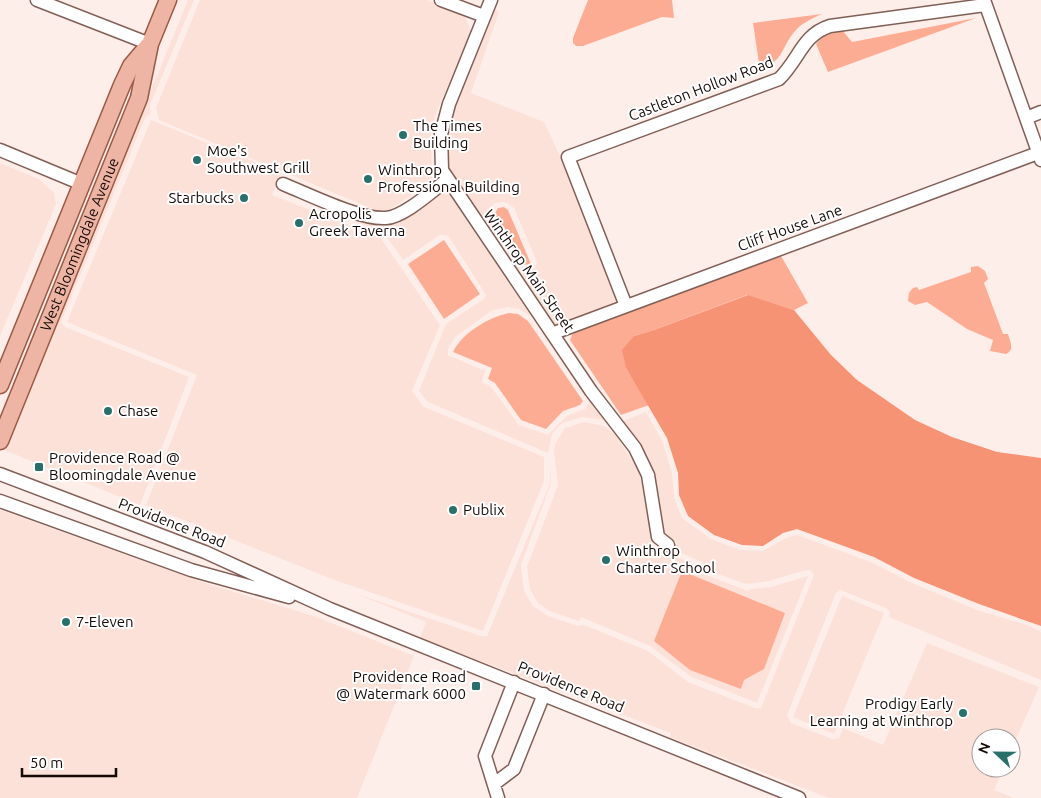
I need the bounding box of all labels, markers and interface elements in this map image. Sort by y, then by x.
street label: Castleton Hollow Road [626,53,776,124]
place label: The Times Building [413,117,482,151]
marker: The Times Building [397,129,409,141]
place label: Moe's Southwest Grill [207,142,310,176]
marker: Moe's Southwest Grill [191,154,203,166]
street label: West Bloomingdale Avenue [36,155,122,333]
place label: Winthrop Professional Building [378,161,520,195]
marker: Winthrop Professional Building [362,173,374,185]
place label: Starbucks [168,189,234,206]
marker: Starbucks [238,192,250,204]
street label: Cliff House Lane [735,201,844,254]
place label: Acropolis Greek Taverna [309,205,405,239]
street label: Winthrop Main Street [481,206,578,335]
marker: Acropolis Greek Taverna [293,217,305,229]
place label: Chase [118,402,158,419]
marker: Chase [102,405,114,417]
place label: Providence Road @ Bloomingdale Avenue [49,449,196,483]
marker: Providence Road @ Bloomingdale Avenue [33,461,45,473]
street label: Providence Road [116,494,228,551]
place label: Publix [463,501,505,518]
marker: Publix [447,504,459,516]
place label: Winthrop Charter School [616,542,715,576]
marker: Winthrop Charter School [600,554,612,566]
place label: 7-Eleven [76,613,134,630]
marker: 7-Eleven [60,616,72,628]
street label: Providence Road [516,657,627,716]
place label: Providence Road @ Watermark 6000 [336,668,466,702]
marker: Providence Road @ Watermark 6000 [470,680,482,692]
place label: Prodigy Early Learning at Winthrop [810,695,953,729]
marker: Prodigy Early Learning at Winthrop [957,707,969,719]
north arrow [971,728,1021,778]
text: N [975,740,993,756]
scale bar [22,746,116,778]
text: 50 m [30,754,63,771]

